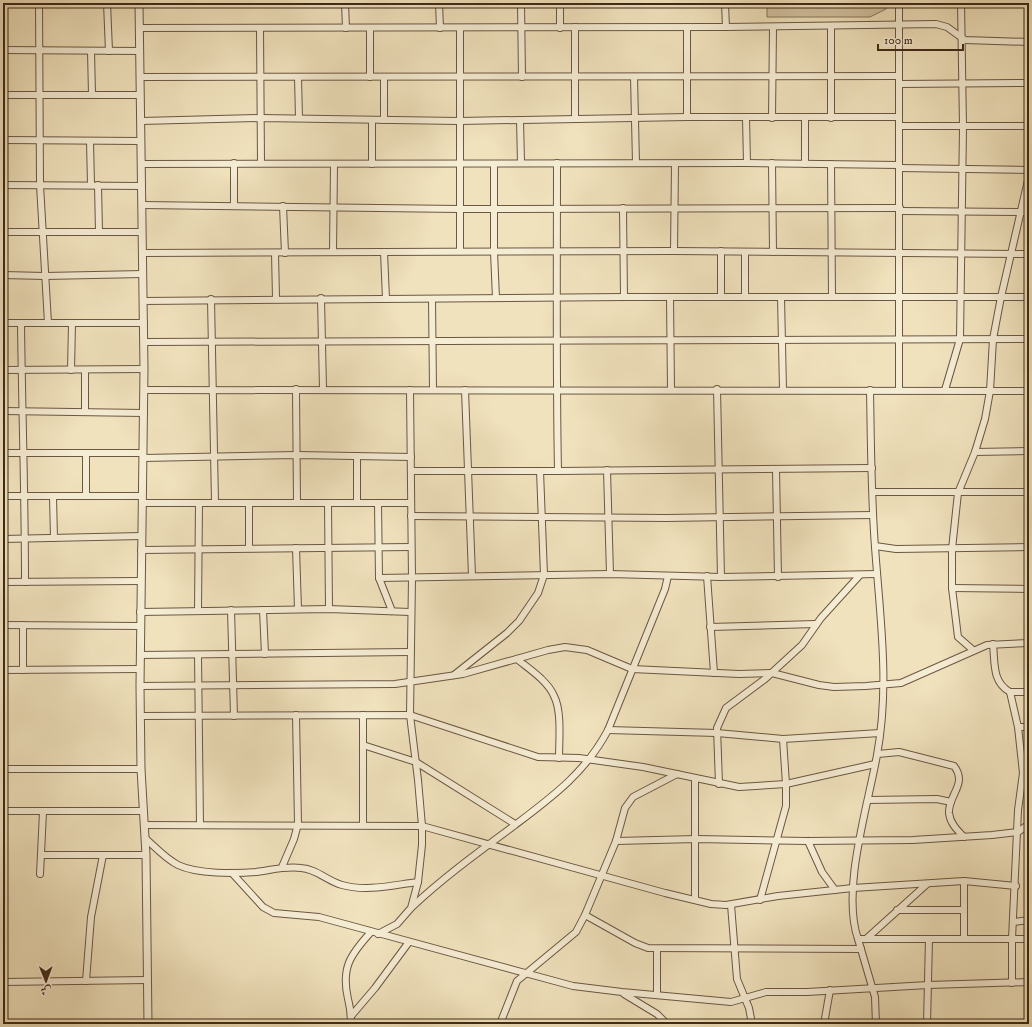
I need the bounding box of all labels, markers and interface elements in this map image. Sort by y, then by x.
scale bar [878,26,963,52]
text: 100 m [884,33,913,48]
north arrow [26,961,66,1001]
text: ش [40,983,52,997]

